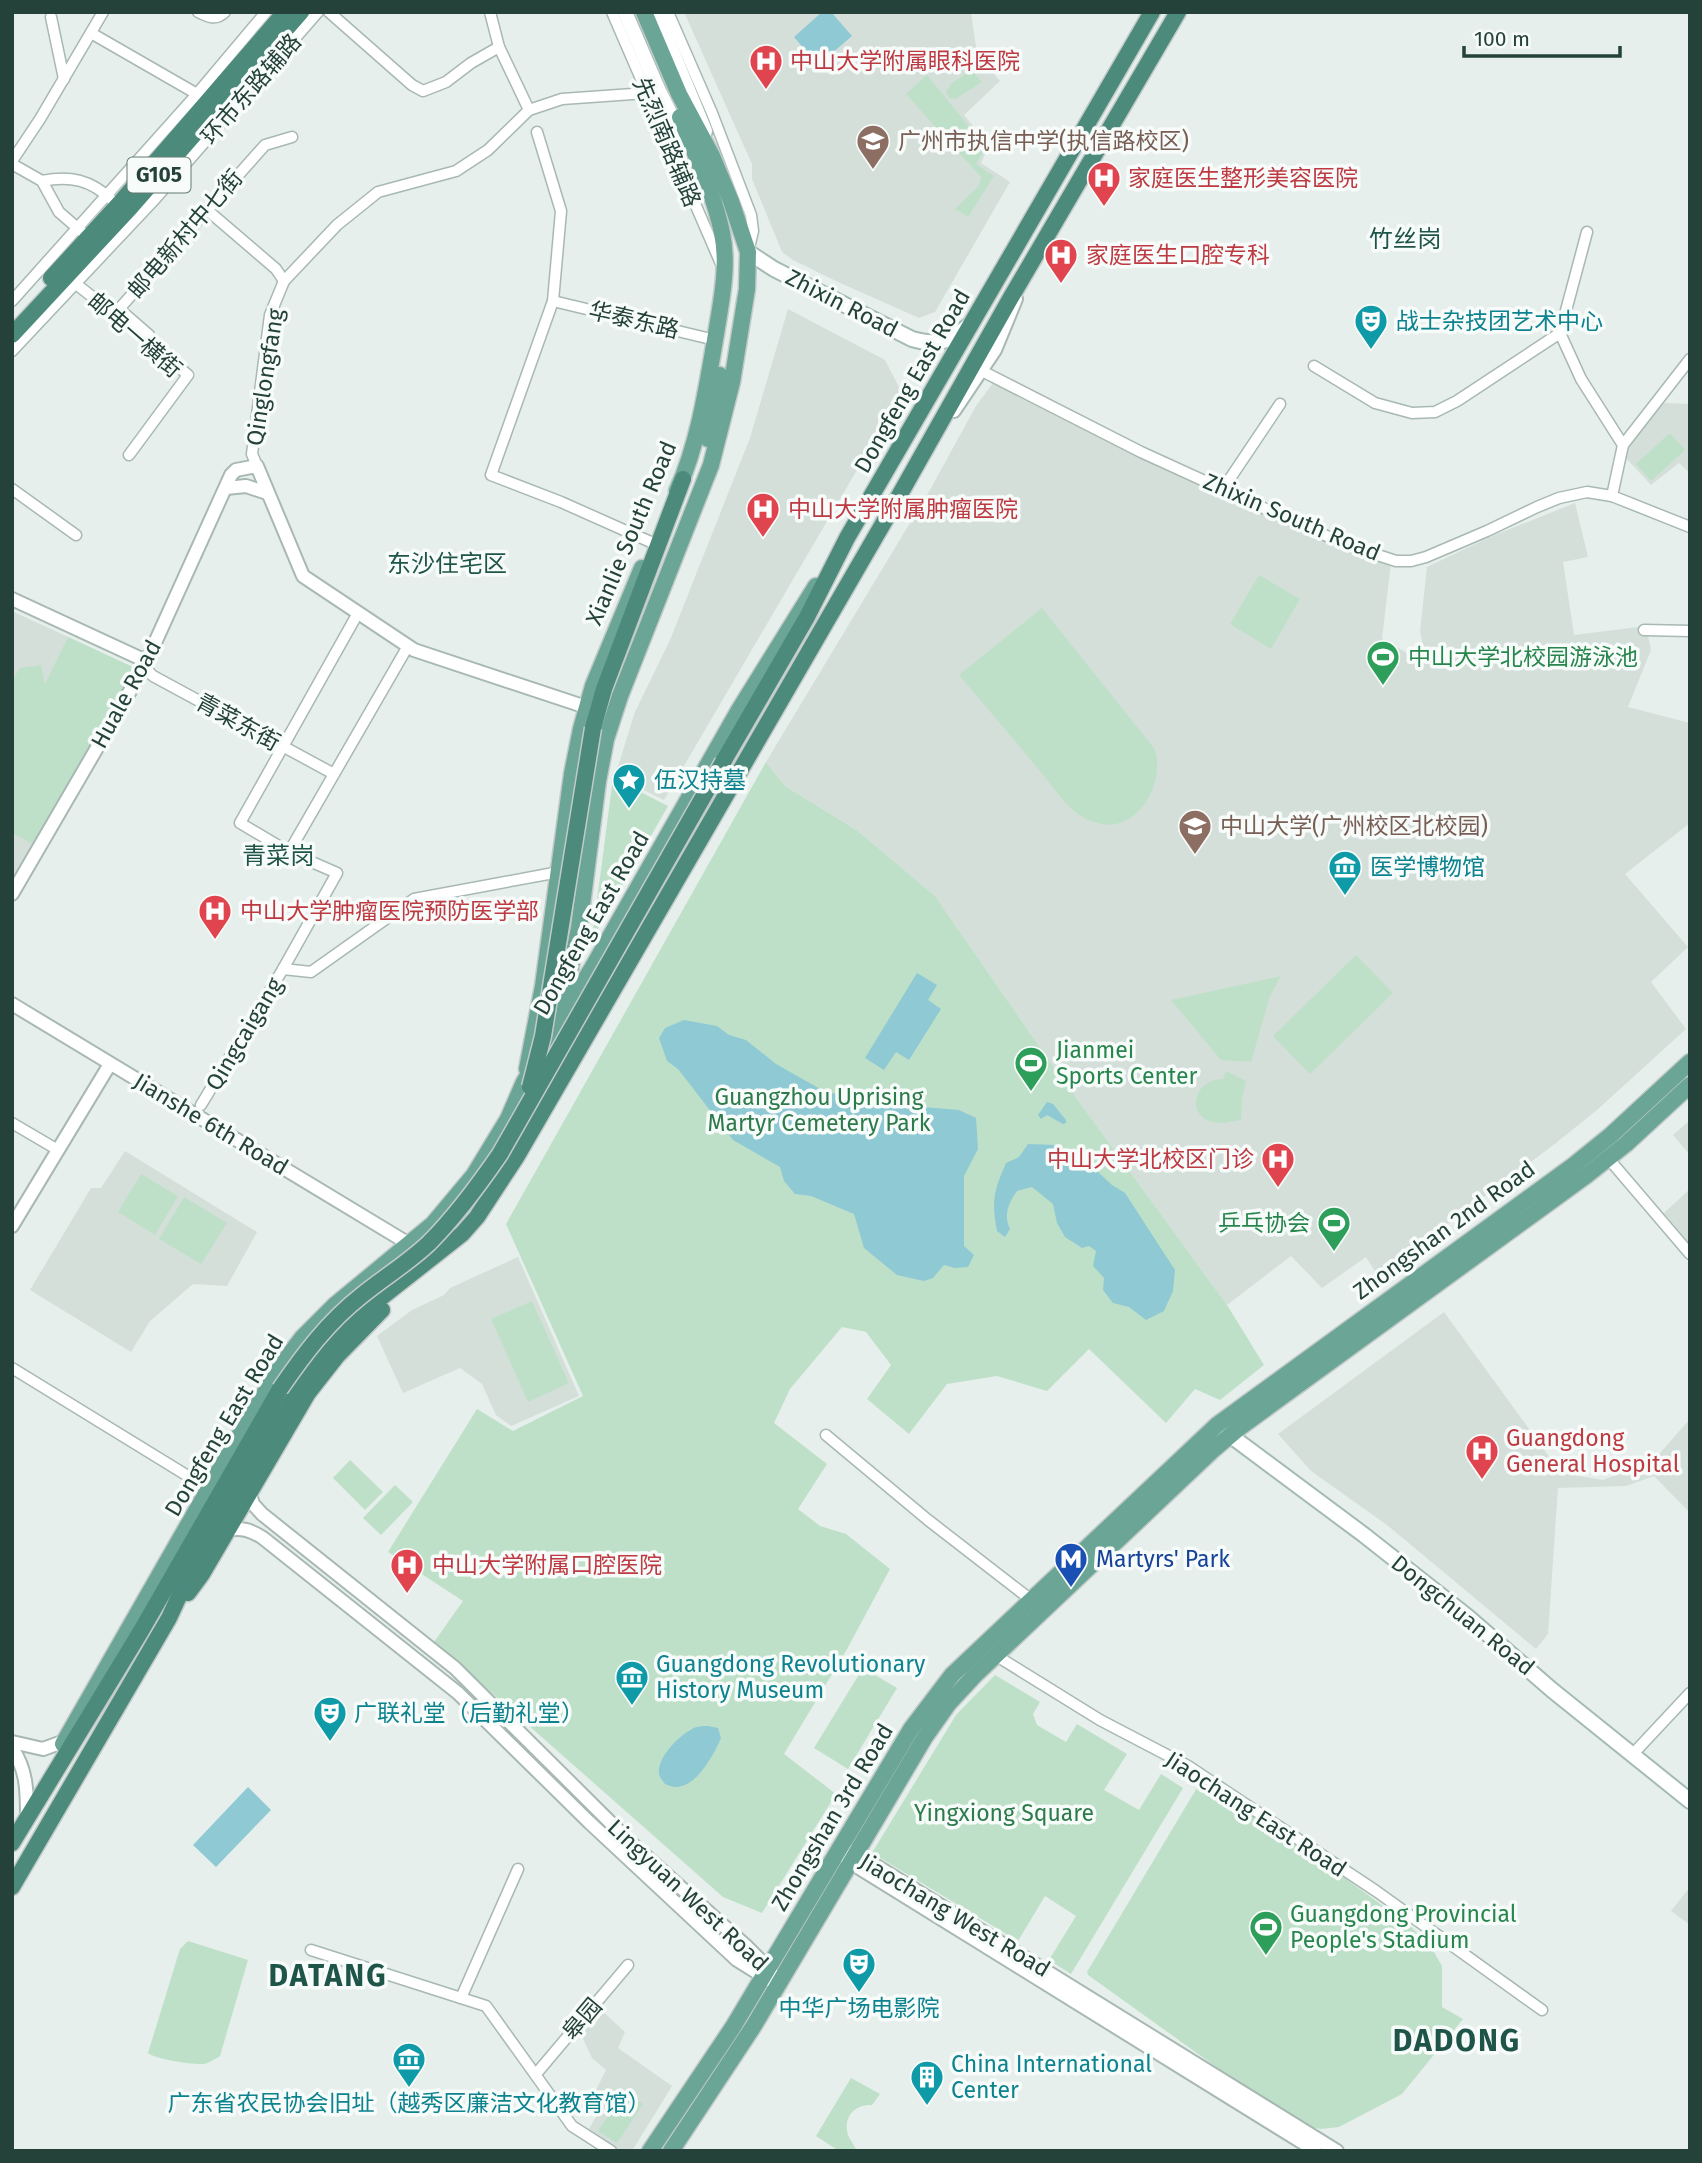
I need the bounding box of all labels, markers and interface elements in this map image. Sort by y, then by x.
scale bar [1464,14,1620,58]
text: 100 m [1474,26,1530,52]
street label: 环市东路辅路 [195,28,307,150]
hospital icon: 中山大学附属眼科医院 [747,42,785,91]
place label: 中山大学附属眼科医院 [790,47,1020,75]
street label: 先烈南路辅路 [627,73,707,211]
school or university icon: 广州市执信中学(执信路校区) [854,122,892,171]
place label: 广州市执信中学(执信路校区) [898,127,1189,155]
road number: G105 [128,158,190,192]
hospital icon: 家庭医生整形美容医院 [1085,159,1123,208]
street label: 邮电新村中七街 [122,164,248,304]
place label: 家庭医生整形美容医院 [1128,164,1358,192]
district label: 竹丝岗 [1369,225,1441,253]
hospital icon: 家庭医生口腔专科 [1042,236,1080,285]
place label: 家庭医生口腔专科 [1086,241,1270,269]
street label: Zhixin Road [781,263,903,343]
street label: Dongfeng East Road [848,284,976,478]
street label: 邮电一横街 [82,287,188,383]
street label: 华泰东路 [586,296,682,344]
theatre icon: 战士杂技团艺术中心 [1352,302,1390,351]
street label: Qinglongfang [240,306,290,448]
place label: 战士杂技团艺术中心 [1396,307,1603,335]
street label: Xianlie South Road [580,437,682,629]
street label: Zhixin South Road [1199,467,1385,567]
hospital icon: 中山大学附属肿瘤医院 [744,490,782,539]
place label: 中山大学附属肿瘤医院 [788,495,1018,523]
district label: 东沙住宅区 [387,550,507,578]
street label: Huale Road [85,635,167,753]
sports icon: 中山大学北校园游泳池 [1364,638,1402,687]
place label: 中山大学北校园游泳池 [1408,643,1638,671]
street label: 青菜东街 [191,687,285,757]
place icon: 伍汉持墓 [610,761,648,810]
place label: 伍汉持墓 [654,766,746,794]
school or university icon: 中山大学(广州校区北校园) [1176,807,1214,856]
place label: 中山大学(广州校区北校园) [1220,812,1488,840]
street label: Dongfeng East Road [527,826,655,1020]
district label: 青菜岗 [242,842,314,870]
museum icon: 医学博物馆 [1326,848,1364,897]
place label: 医学博物馆 [1370,853,1485,881]
hospital icon: 中山大学肿瘤医院预防医学部 [196,892,234,941]
place label: 中山大学肿瘤医院预防医学部 [240,897,539,925]
street label: Qingcaigang [199,972,289,1096]
place label: Jianmei Sports Center [1056,1036,1198,1090]
sports icon: Jianmei Sports Center [1012,1044,1050,1093]
street label: Jianshe 6th Road [129,1067,293,1181]
park label: Guangzhou Uprising Martyr Cemetery Park [707,1083,931,1137]
hospital icon: 中山大学北校区门诊 [1259,1140,1297,1189]
place label: 中山大学北校区门诊 [1047,1145,1254,1173]
street label: Zhongshan 2nd Road [1347,1155,1541,1305]
sports icon: 乒乓协会 [1315,1204,1353,1253]
place label: 乒乓协会 [1218,1209,1310,1237]
street label: Dongfeng East Road [159,1329,289,1521]
place label: Guangdong General Hospital [1506,1424,1680,1478]
hospital icon: Guangdong General Hospital [1463,1432,1501,1481]
metro station icon: Martyrs' Park [1052,1540,1090,1589]
place label: Martyrs' Park [1096,1545,1230,1573]
hospital icon: 中山大学附属口腔医院 [388,1546,426,1595]
street label: Dongchuan Road [1386,1549,1540,1681]
place label: 中山大学附属口腔医院 [432,1551,662,1579]
place label: Guangdong Revolutionary History Museum [656,1650,926,1704]
museum icon: Guangdong Revolutionary History Museum [613,1658,651,1707]
theatre icon: 广联礼堂（后勤礼堂） [311,1694,349,1743]
place label: 广联礼堂（后勤礼堂） [354,1699,584,1727]
street label: Zhongshan 3rd Road [765,1718,899,1916]
street label: Jiaochang East Road [1160,1745,1352,1883]
park label: Yingxiong Square [914,1799,1094,1827]
street label: Lingyuan West Road [602,1813,774,1977]
street label: Jiaochang West Road [855,1847,1055,1983]
place label: Guangdong Provincial People's Stadium [1290,1900,1517,1954]
sports icon: Guangdong Provincial People's Stadium [1247,1908,1285,1957]
theatre icon: 中华广场电影院 [840,1945,878,1994]
district label: DATANG [268,1958,388,1994]
street label: 皋园 [556,1992,608,2046]
place label: 中华广场电影院 [779,1994,940,2022]
district label: DADONG [1393,2023,1521,2059]
museum icon: 广东省农民协会旧址（越秀区廉洁文化教育馆） [390,2040,428,2089]
place label: China International Center [951,2050,1152,2104]
building icon: China International Center [908,2058,946,2107]
place label: 广东省农民协会旧址（越秀区廉洁文化教育馆） [168,2089,651,2117]

